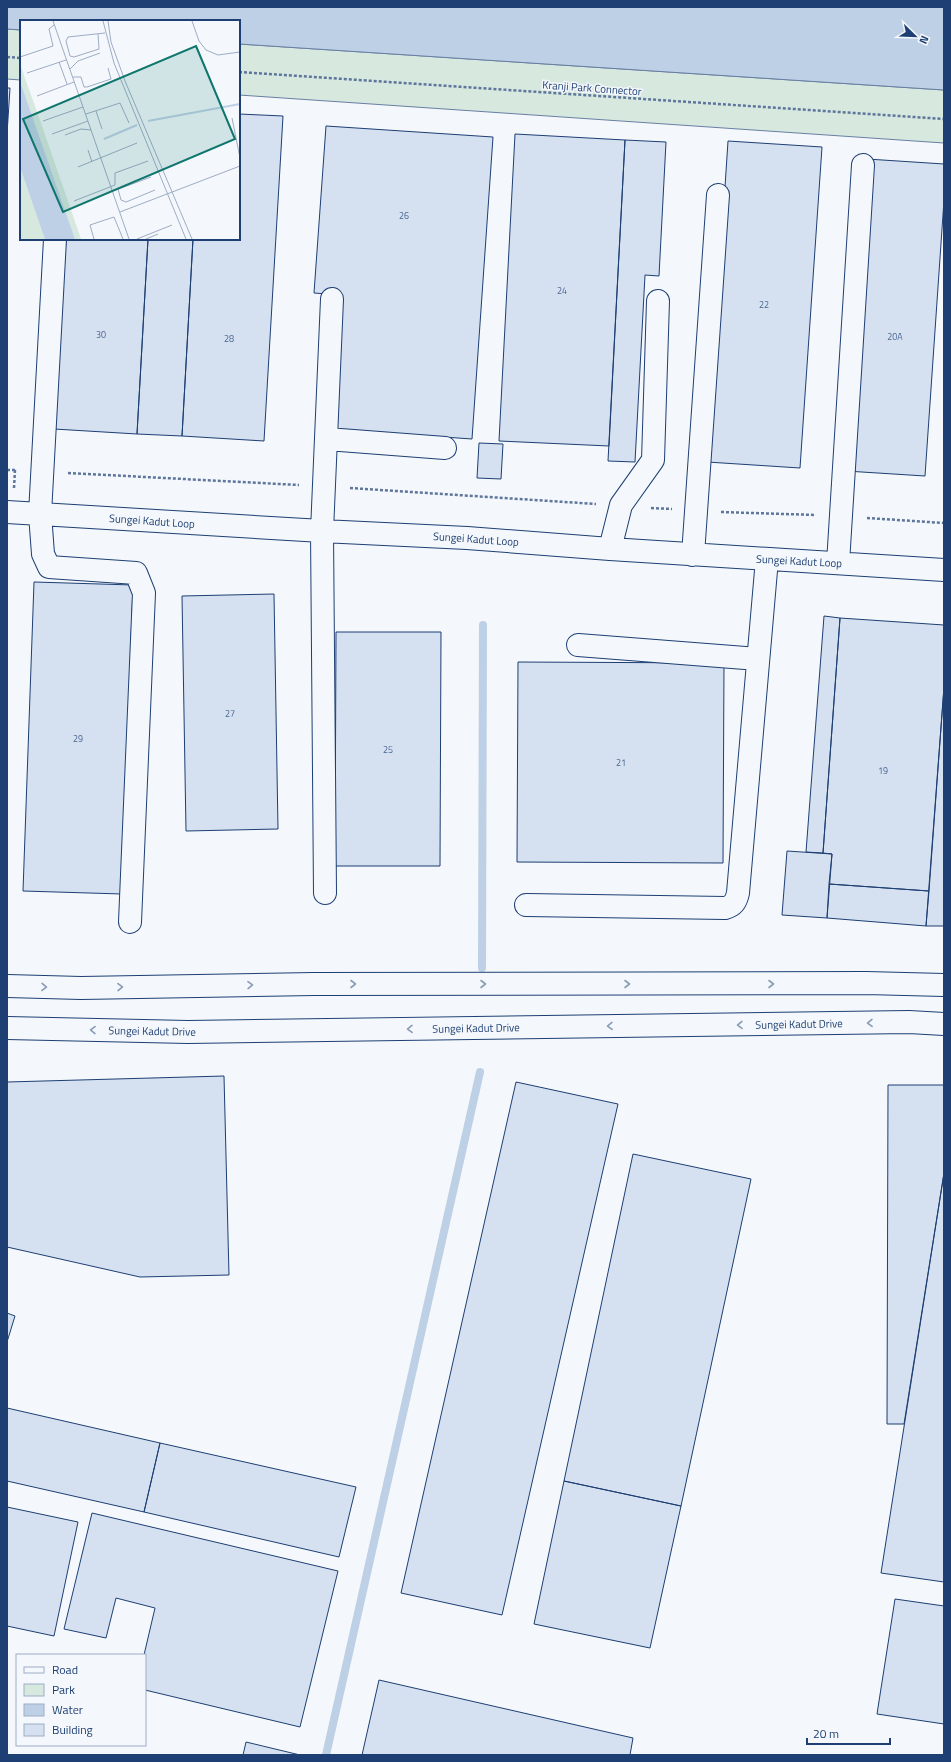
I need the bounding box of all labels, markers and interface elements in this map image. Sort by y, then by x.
north arrow [895,16,935,56]
inset map [20,20,240,240]
text: N [915,33,933,47]
street label: Kranji Park Connector [542,77,642,99]
house number: 26 [399,209,409,222]
house number: 24 [557,284,567,297]
house number: 22 [759,298,769,311]
house number: 30 [96,328,106,341]
house number: 20A [887,330,903,343]
house number: 28 [224,332,234,345]
street label: Sungei Kadut Loop [108,510,196,532]
street label: Sungei Kadut Loop [432,528,520,550]
street label: Sungei Kadut Loop [756,551,843,571]
house number: 27 [225,707,235,720]
house number: 29 [73,732,83,745]
house number: 25 [383,743,393,756]
house number: 21 [616,756,626,769]
house number: 19 [878,764,888,777]
one-way arrow [350,980,356,988]
one-way arrow [480,980,486,988]
one-way arrow [624,980,630,988]
one-way arrow [768,980,774,988]
one-way arrow [247,981,253,989]
one-way arrow [41,983,47,991]
one-way arrow [117,983,123,991]
street label: Sungei Kadut Drive [755,1015,843,1033]
street label: Sungei Kadut Drive [432,1019,520,1037]
one-way arrow [867,1019,873,1027]
one-way arrow [737,1020,743,1029]
street label: Sungei Kadut Drive [108,1022,196,1040]
one-way arrow [607,1022,613,1030]
one-way arrow [90,1025,96,1034]
one-way arrow [407,1025,413,1033]
legend [16,1654,146,1746]
text: Road [52,1660,78,1679]
text: Park [52,1680,75,1699]
text: Water [52,1700,83,1719]
text: Building [52,1720,93,1739]
scale bar [807,1720,890,1746]
text: 20 m [813,1724,839,1743]

